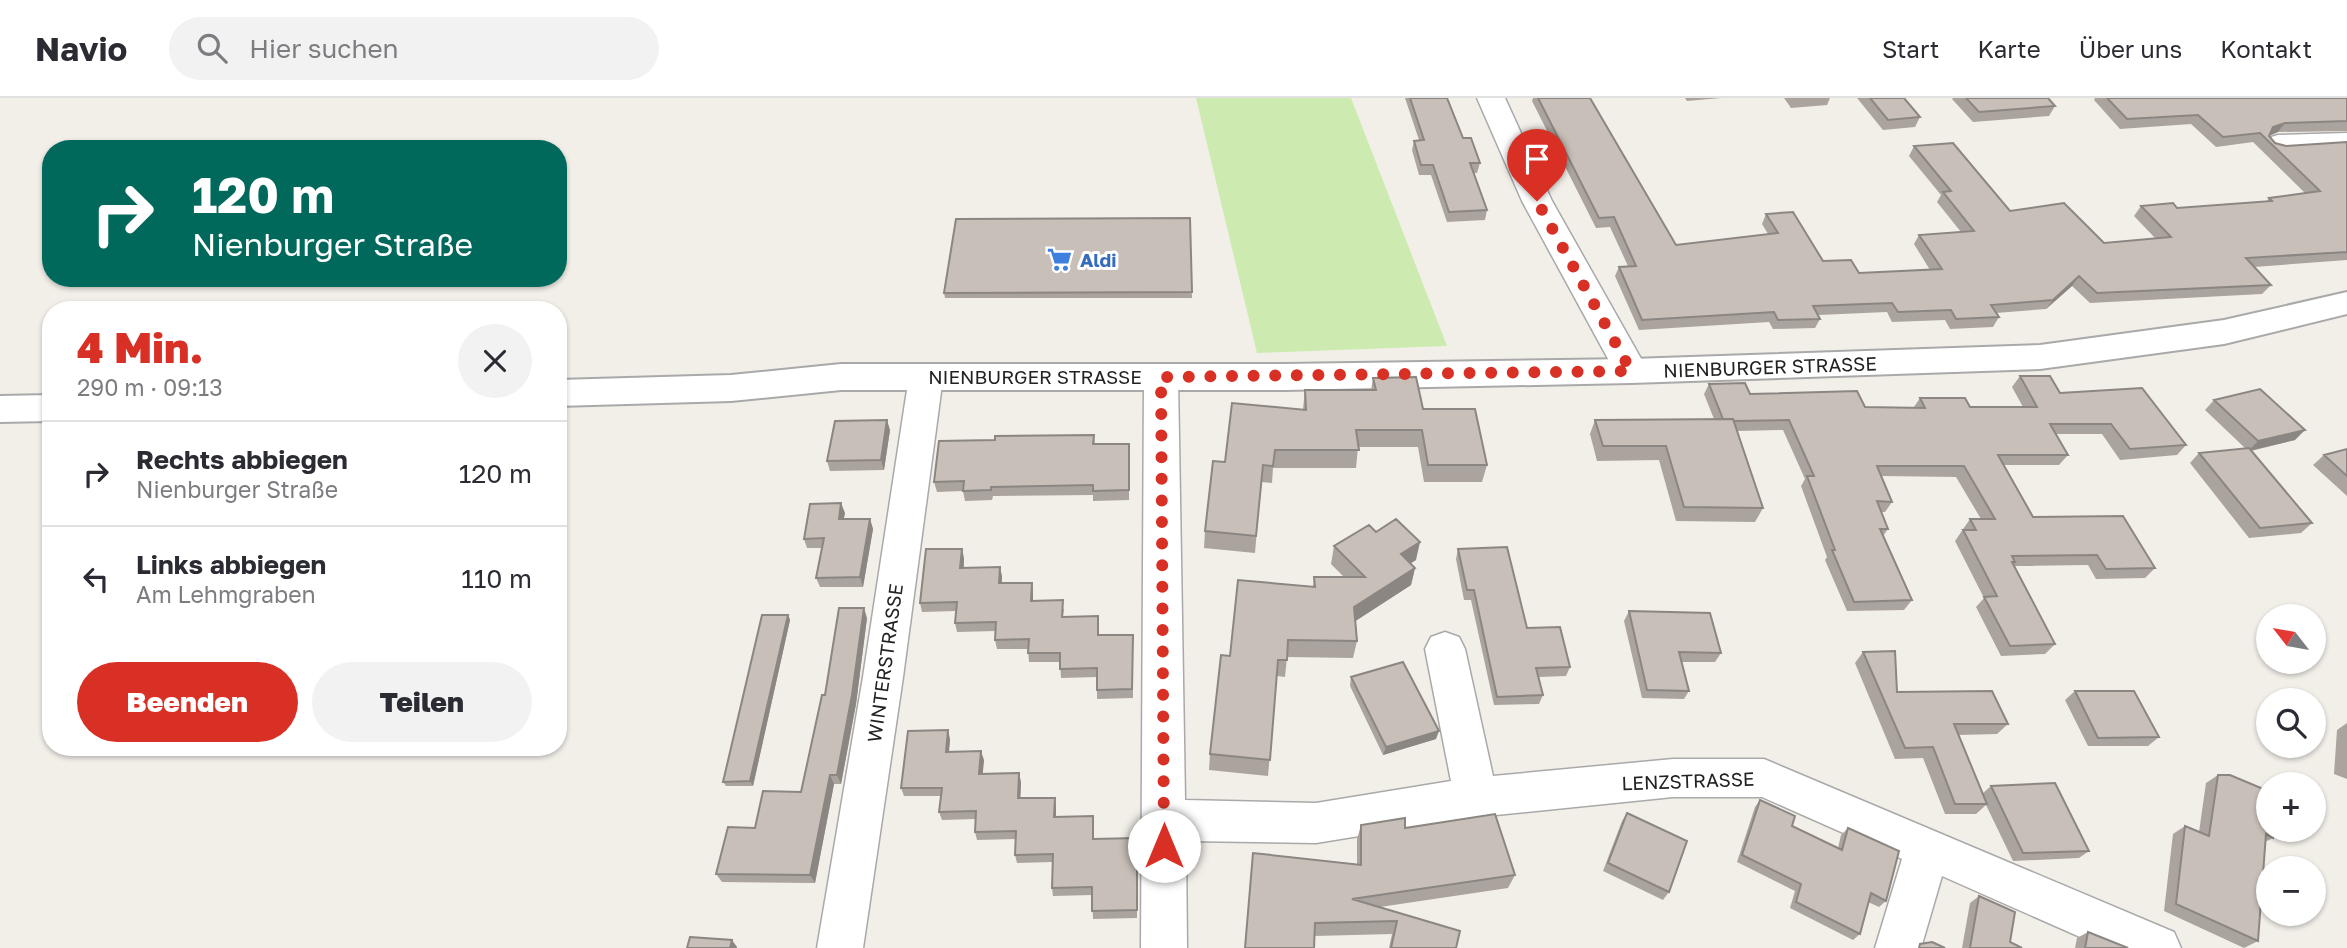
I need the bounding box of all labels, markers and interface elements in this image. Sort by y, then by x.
search box [169,17,659,80]
text: Navio [35,29,127,68]
icon: search [193,29,231,67]
text: Hier suchen [249,33,399,64]
text: Start [1882,34,1939,63]
text: Karte [1977,34,2041,63]
text: Über uns [2079,34,2182,63]
text: Kontakt [2220,34,2312,63]
pin [1507,129,1567,201]
icon: arrive [1518,140,1556,178]
text: 120 m [192,165,334,224]
icon: right [77,168,168,259]
text: Nienburger Straße [192,225,473,263]
supermarket icon: Aldi [1046,246,1074,274]
place label: Aldi [1080,248,1116,271]
text: 4 Min. [77,322,203,372]
button: close [458,324,532,398]
street label: NIENBURGER STRASSE [1663,351,1877,382]
street label: NIENBURGER STRASSE [928,365,1142,388]
text: 290 m · 09:13 [77,373,223,401]
text: Rechts abbiegen [136,444,348,475]
icon: right [77,455,115,493]
text: 120 m [459,458,532,489]
text: Nienburger Straße [136,475,338,503]
text: Links abbiegen [136,549,326,580]
icon: left [77,560,115,598]
text: 110 m [461,563,532,594]
text: Am Lehmgraben [136,580,316,608]
street label: WINTERSTRASSE [862,582,907,744]
north arrow [2256,604,2326,674]
map controls [2256,604,2326,926]
button: Beenden [77,662,298,742]
button: Teilen [312,662,532,742]
button: search [2256,688,2326,758]
street label: LENZSTRASSE [1621,767,1755,794]
button: + [2256,772,2326,842]
position arrow [1127,809,1201,883]
button: − [2256,856,2326,926]

